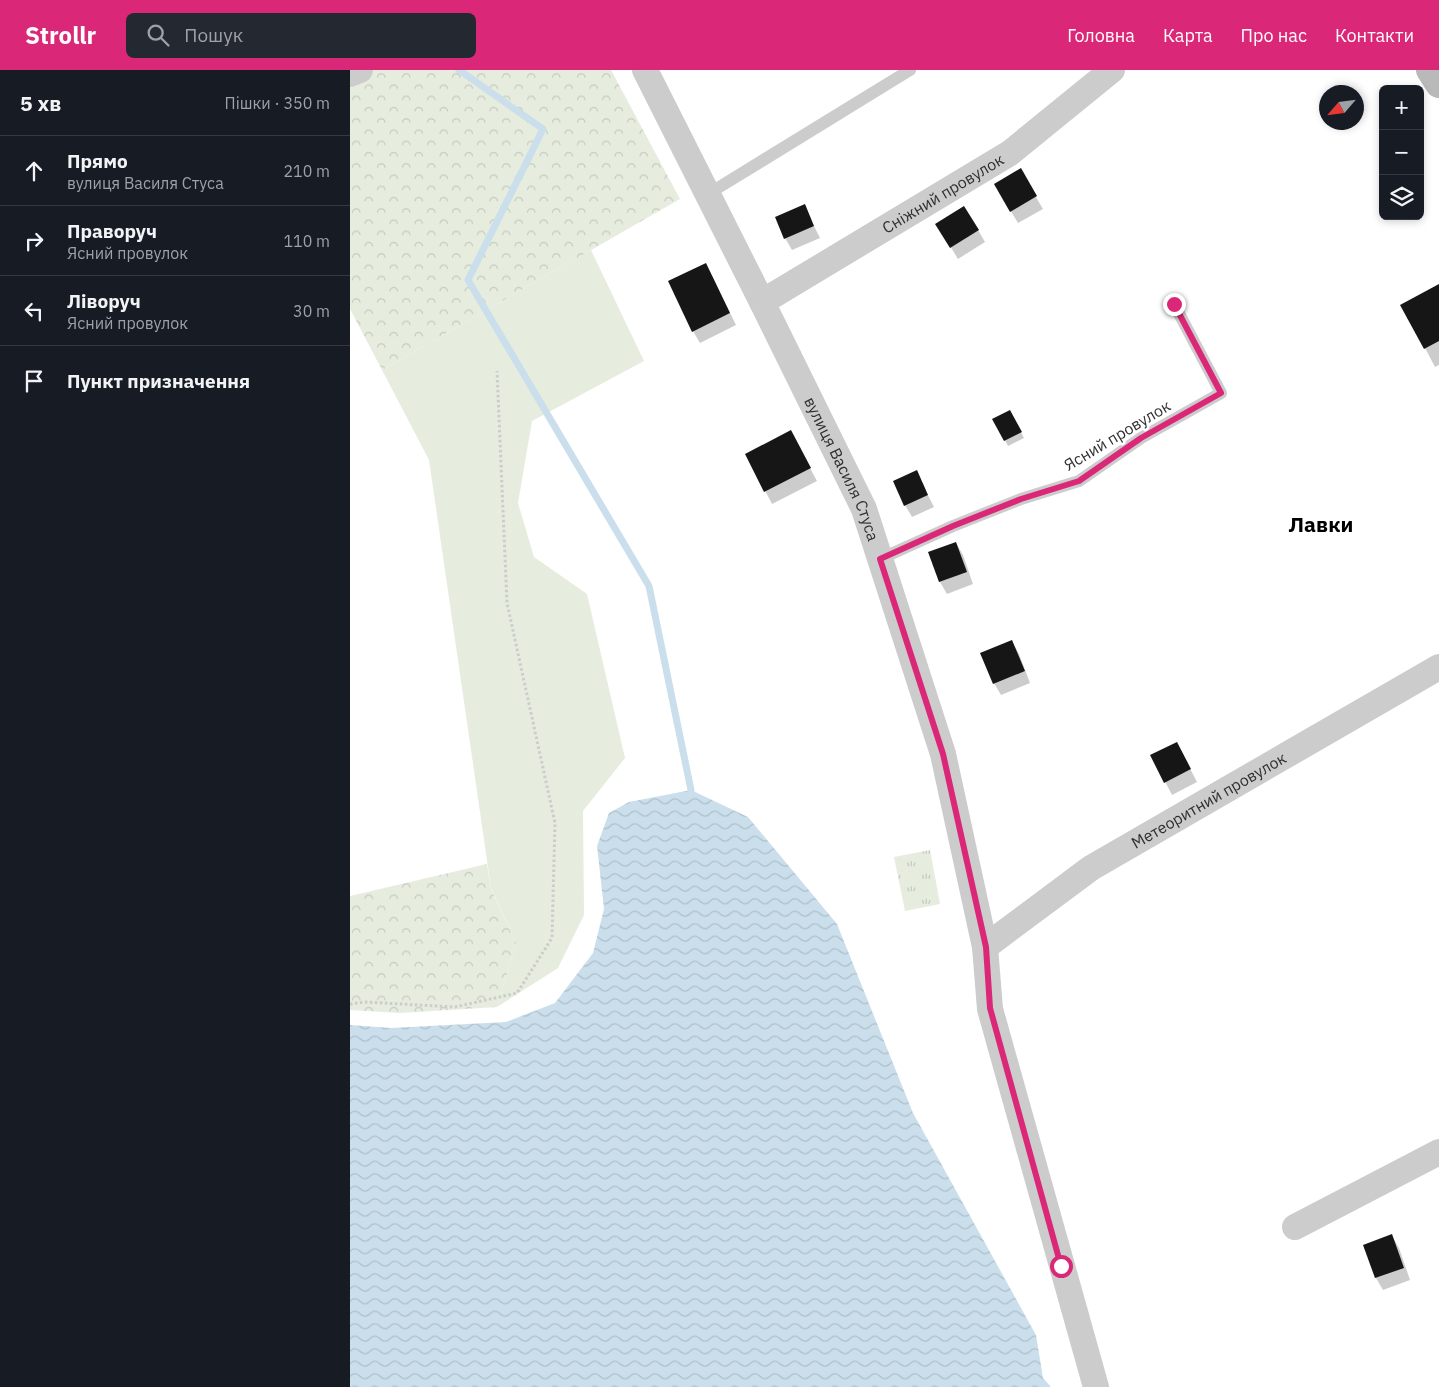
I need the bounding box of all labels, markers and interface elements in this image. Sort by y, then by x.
search box [126,13,476,58]
text: Strollr [25,19,96,51]
icon: search [144,21,172,49]
text: Пошук [184,23,243,47]
text: Головна [1067,24,1135,47]
text: Карта [1163,24,1213,47]
text: Про нас [1241,24,1307,47]
text: Контакти [1335,24,1414,47]
north arrow [1319,85,1364,130]
map controls [1379,85,1424,220]
button: + [1379,85,1424,130]
text: 5 хв [20,89,61,117]
text: Пішки · 350 m [225,93,330,113]
button: − [1379,130,1424,175]
text: Прямо [67,149,128,173]
street label: Сніжний провулок [878,149,1008,238]
icon: ahead [20,157,48,185]
text: 210 m [283,161,330,181]
text: вулиця Василя Стуса [67,173,224,193]
button: layers [1379,175,1424,220]
text: Праворуч [67,219,157,243]
icon: right [20,227,48,255]
text: 110 m [283,231,330,251]
text: Ясний провулок [67,243,188,263]
text: Ліворуч [67,289,141,313]
route end [1163,293,1186,316]
icon: left [20,297,48,325]
text: 30 m [293,301,330,321]
text: Ясний провулок [67,313,188,333]
icon: arrive [20,367,48,395]
text: Пункт призначення [67,369,250,393]
street label: вулиця Василя Стуса [800,393,884,544]
street label: Ясний провулок [1060,395,1174,475]
district label: Лавки [1289,510,1353,538]
street label: Метеоритний провулок [1127,747,1290,853]
route start [1050,1255,1073,1278]

